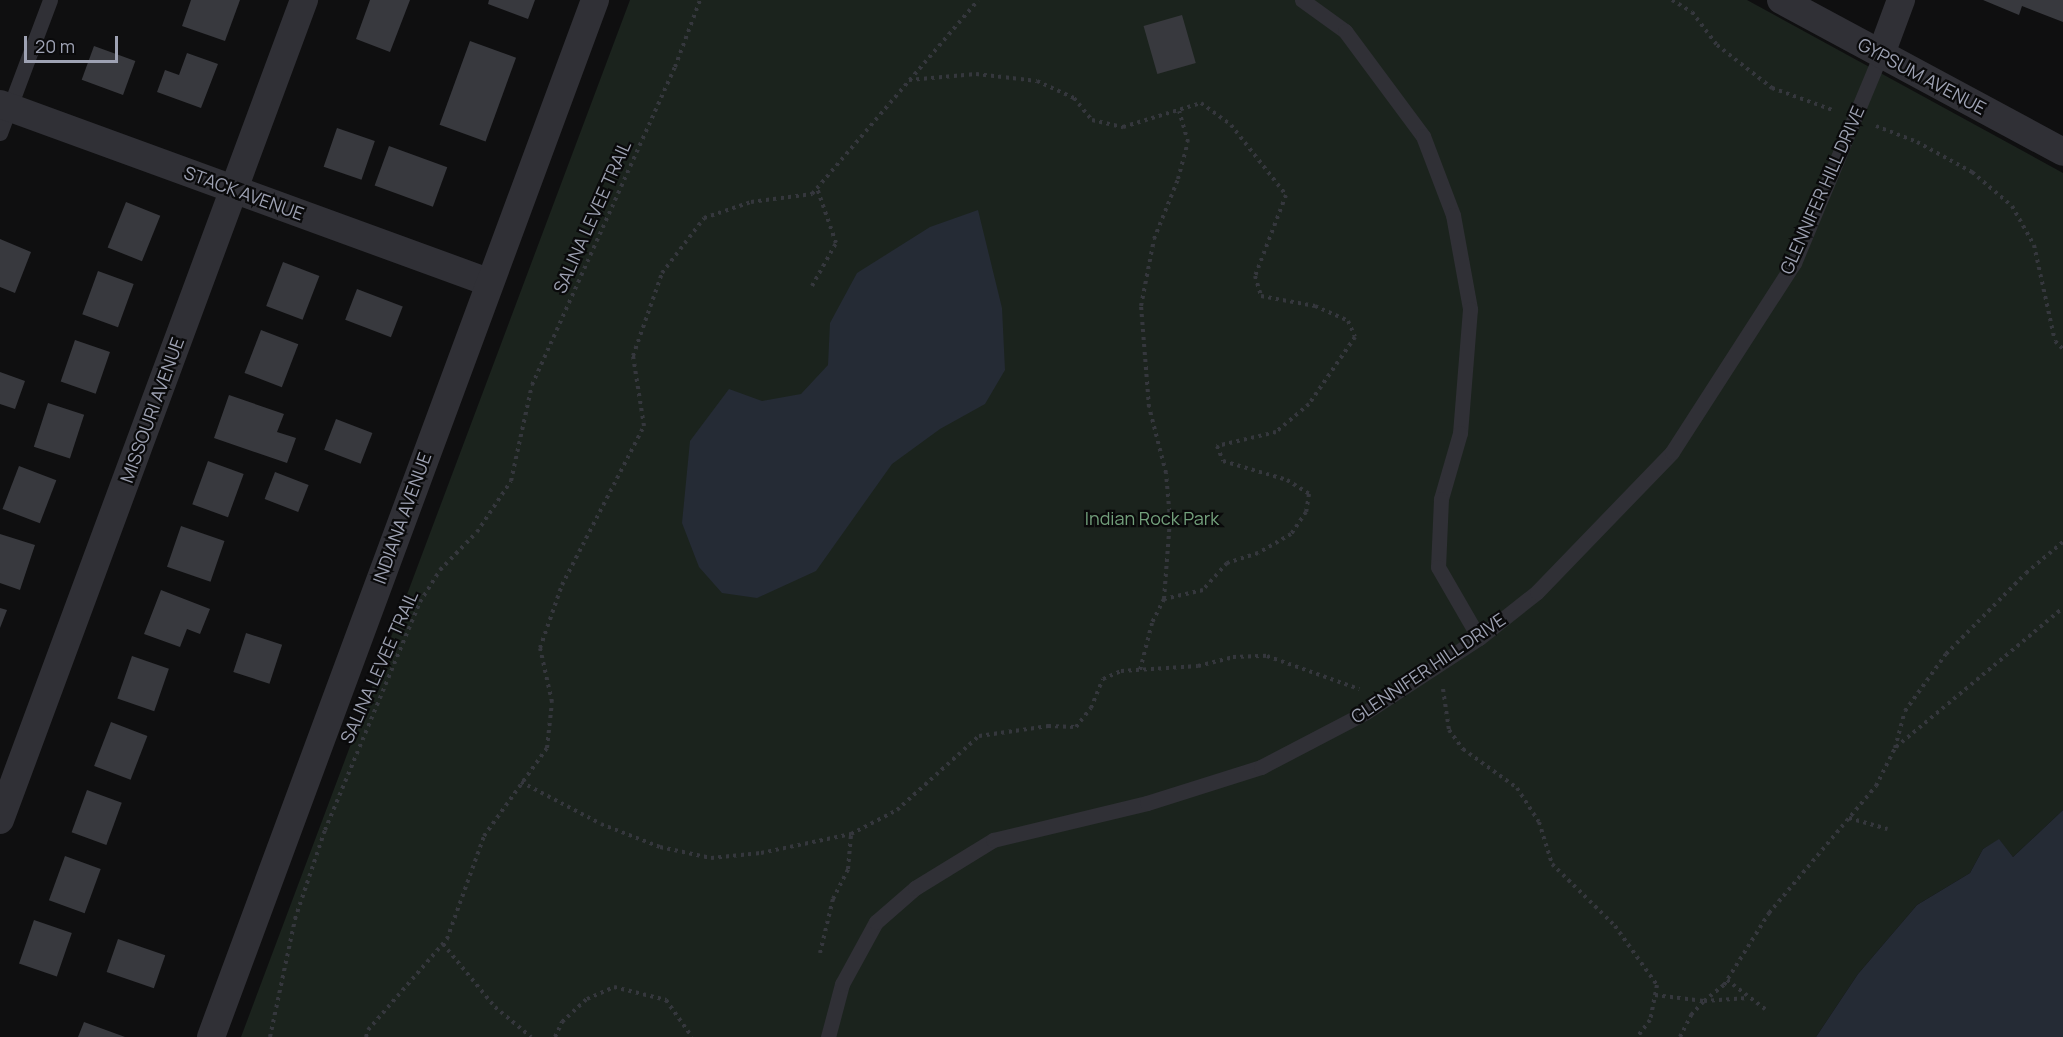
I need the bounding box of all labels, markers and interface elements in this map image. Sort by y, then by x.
scale bar [27,24,122,62]
street label: GYPSUM AVENUE [1854,33,1990,119]
text: 20 m [35,34,75,58]
street label: GLENNIFER HILL DRIVE [1775,102,1869,278]
street label: SALINA LEVEE TRAIL [549,137,635,297]
street label: STACK AVENUE [181,161,307,225]
street label: MISSOURI AVENUE [116,334,188,486]
street label: INDIANA AVENUE [368,449,436,587]
park label: Indian Rock Park [1085,507,1219,529]
street label: SALINA LEVEE TRAIL [336,587,422,747]
street label: GLENNIFER HILL DRIVE [1346,608,1510,728]

